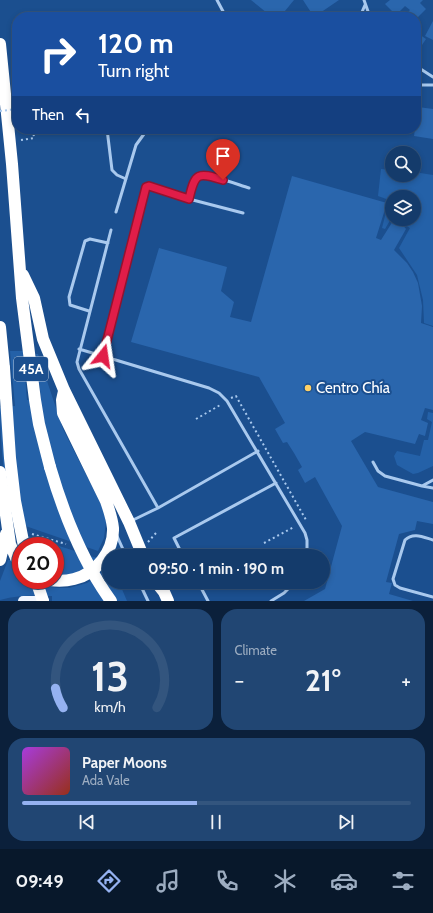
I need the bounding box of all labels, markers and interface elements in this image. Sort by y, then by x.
text: 120 m [98,26,174,60]
icon: right [32,28,84,80]
text: Turn right [98,60,169,82]
icon: left [72,104,94,126]
text: Then [32,106,64,124]
pin [206,139,240,180]
icon: arrive [212,145,234,167]
map controls [385,146,421,226]
button: search [385,146,421,182]
button: layers [385,190,421,226]
position arrow [82,335,124,377]
road number: 45A [14,357,48,381]
place label: Centro Chía [316,379,391,397]
marker: Centro Chía [303,383,313,393]
speed limit sign: 20 [12,537,64,589]
text: 09:50 · 1 min · 190 m [148,560,284,578]
text: Climate [235,642,277,658]
text: 13 [91,650,129,700]
text: 21° [305,662,341,699]
text: − [235,667,244,694]
text: + [401,667,411,694]
text: km/h [95,697,126,715]
text: Paper Moons [82,754,167,772]
text: Ada Vale [82,772,130,788]
icon: previous [76,811,98,833]
icon: pause [205,811,227,833]
icon: next [335,811,357,833]
icon: directions [95,867,123,895]
icon: music [154,867,182,895]
icon: phone [213,867,241,895]
icon: climate [271,867,299,895]
icon: car [330,867,358,895]
icon: filters [389,867,417,895]
text: 09:49 [15,870,64,892]

